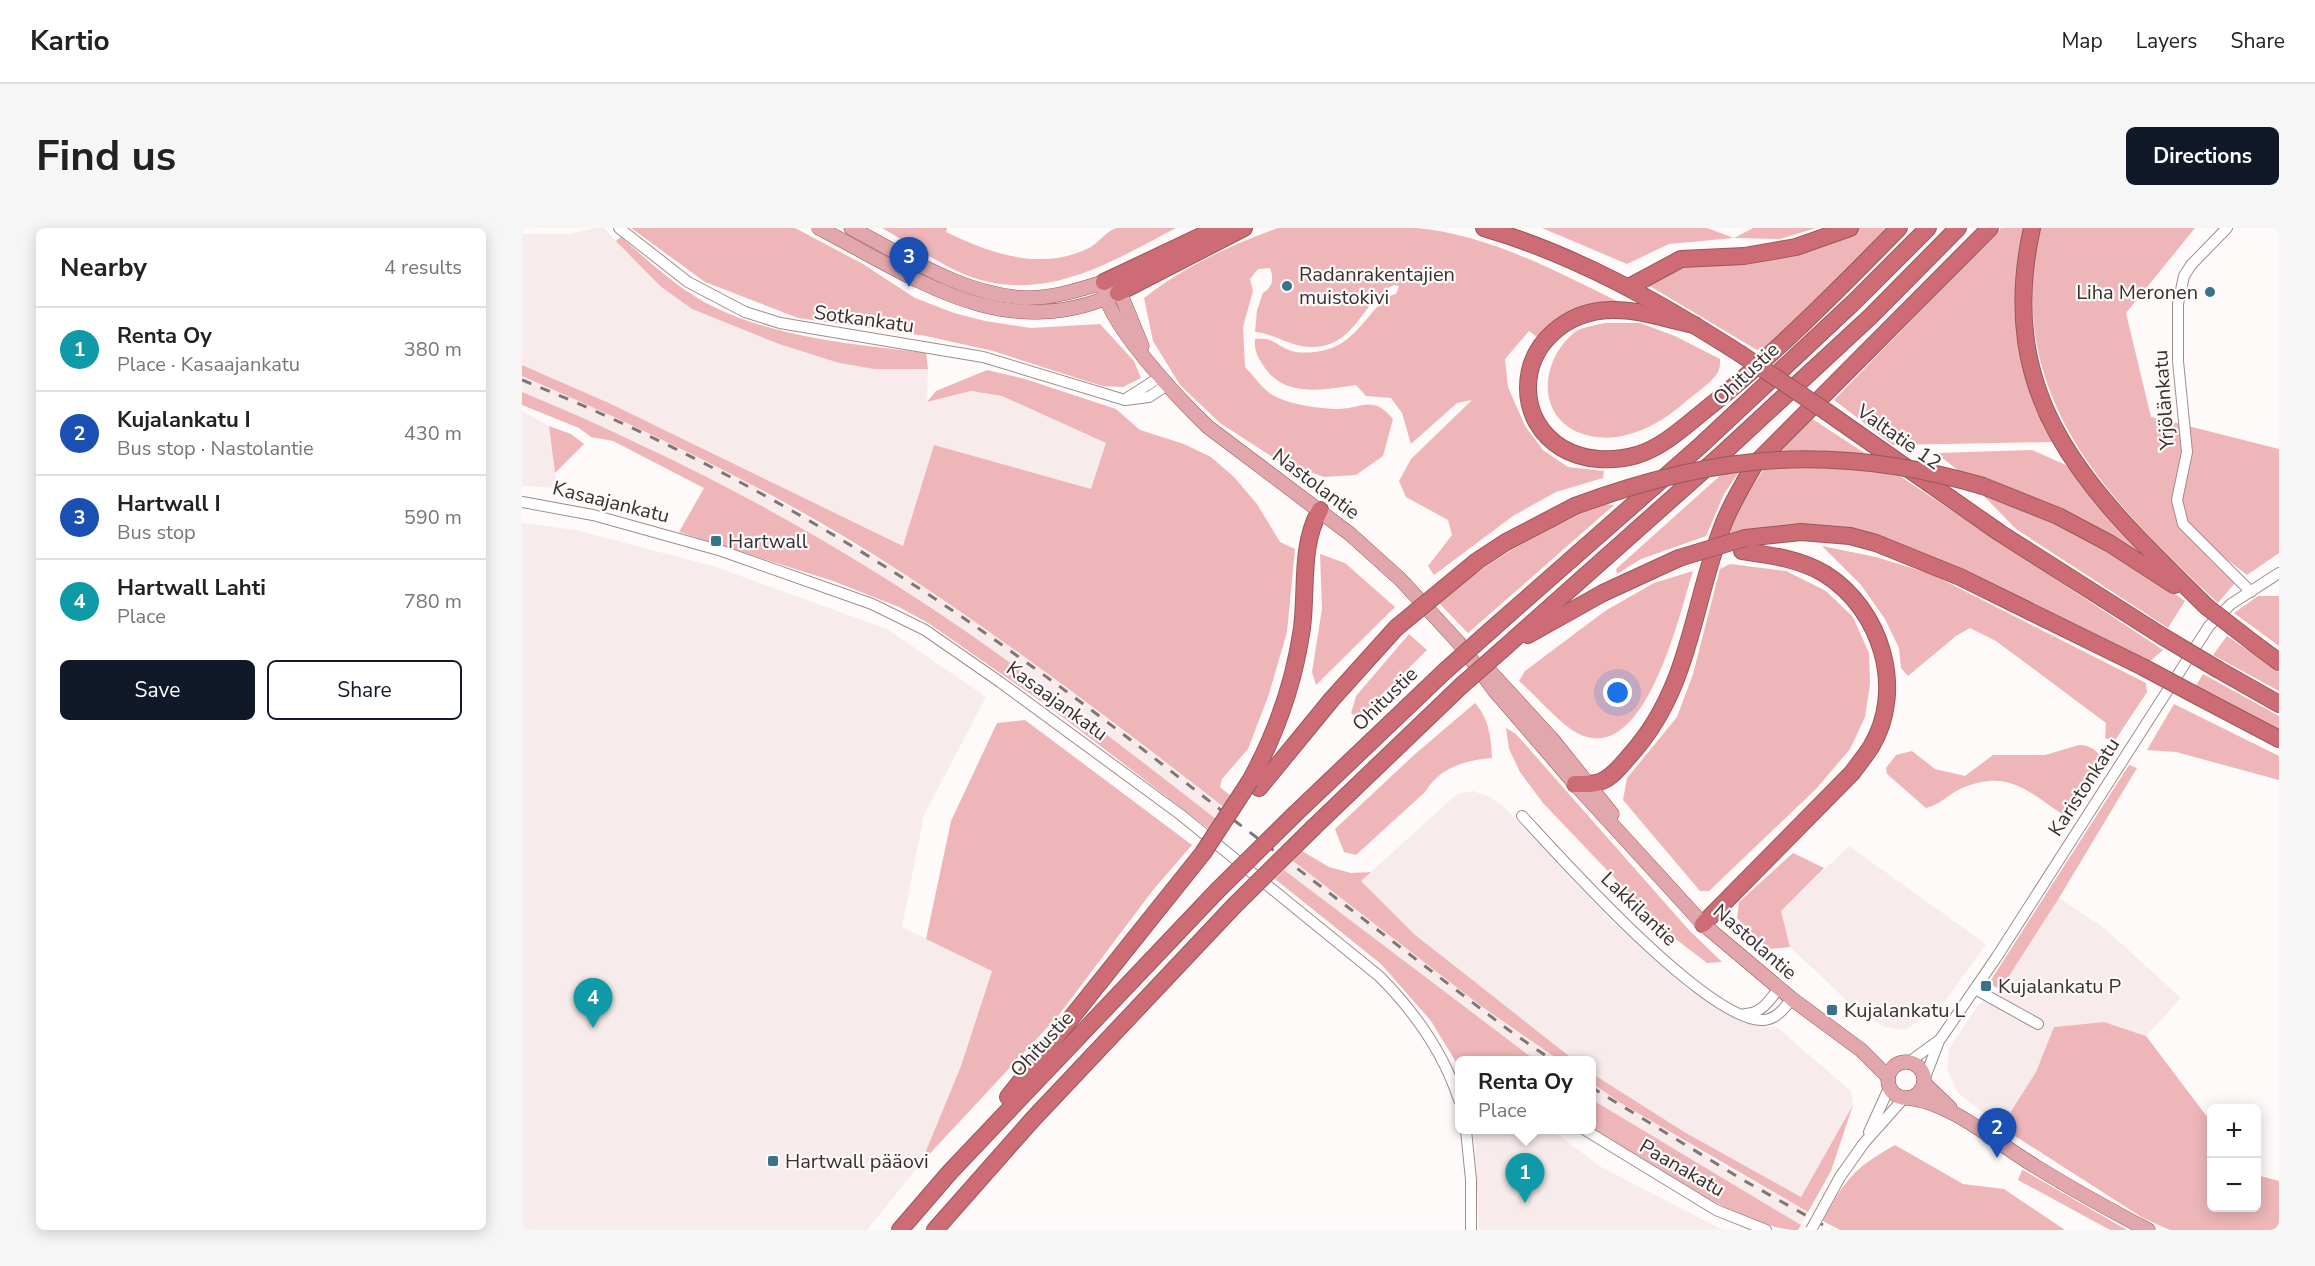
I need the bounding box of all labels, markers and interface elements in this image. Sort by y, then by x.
text: Kartio [30,22,110,60]
text: Map [2061,27,2103,55]
text: Layers [2136,27,2197,55]
text: Share [2230,27,2285,55]
button: Directions [2126,127,2279,185]
text: Find us [36,128,176,185]
pin: 3 [890,238,928,287]
text: Nearby [60,250,147,285]
text: 4 results [384,254,462,281]
place label: Radanrakentajien muistokivi [1299,261,1455,311]
marker: Radanrakentajien muistokivi [1280,279,1294,293]
place label: Liha Meronen [2076,279,2198,306]
marker: Liha Meronen [2203,285,2217,299]
street label: Sotkankatu [812,299,916,339]
text: Renta Oy [117,321,212,351]
text: 1 [74,336,86,363]
text: 380 m [404,336,462,363]
street label: Ohitustie [1707,336,1785,412]
street label: Yrjölänkatu [2147,349,2181,452]
text: Place · Kasaajankatu [117,351,300,378]
street label: Valtatie 12 [1850,397,1947,476]
text: Kujalankatu I [117,405,251,435]
text: 2 [74,420,86,447]
text: 430 m [404,420,462,447]
text: Bus stop · Nastolantie [117,435,314,462]
street label: Nastolantie [1267,442,1365,526]
street label: Kasaajankatu [550,474,672,530]
text: Hartwall I [117,489,221,519]
text: 3 [74,504,86,531]
text: 590 m [404,504,462,531]
text: Bus stop [117,519,196,546]
place label: Hartwall [728,528,808,555]
marker: Hartwall [709,534,723,548]
text: Hartwall Lahti [117,573,266,603]
text: 4 [74,588,86,615]
text: 780 m [404,588,462,615]
text: Place [117,603,166,630]
street label: Kasaajankatu [1001,655,1113,747]
button: Save [60,660,255,720]
button: Share [267,660,462,720]
street label: Ohitustie [1346,661,1424,737]
your location [1603,678,1632,707]
street label: Karistonkatu [2042,732,2126,842]
street label: Lakkilantie [1595,866,1683,952]
street label: Nastolantie [1707,898,1803,986]
place label: Kujalankatu P [1998,973,2122,1000]
pin: 4 [574,978,612,1028]
marker: Kujalankatu P [1979,979,1993,993]
place label: Kujalankatu L [1844,997,1966,1024]
marker: Kujalankatu L [1825,1003,1839,1017]
street label: Ohitustie [1004,1005,1080,1083]
popup [1455,1056,1596,1134]
text: Renta Oy [1478,1067,1573,1097]
text: Place [1478,1097,1527,1124]
map controls [2207,1104,2261,1212]
button: + [2207,1104,2261,1158]
pin: 2 [1978,1108,2016,1158]
street label: Paanakatu [1635,1133,1729,1203]
place label: Hartwall pääovi [785,1148,929,1175]
marker: Hartwall pääovi [766,1154,780,1168]
pin: 1 [1506,1154,1544,1203]
button: − [2207,1158,2261,1212]

